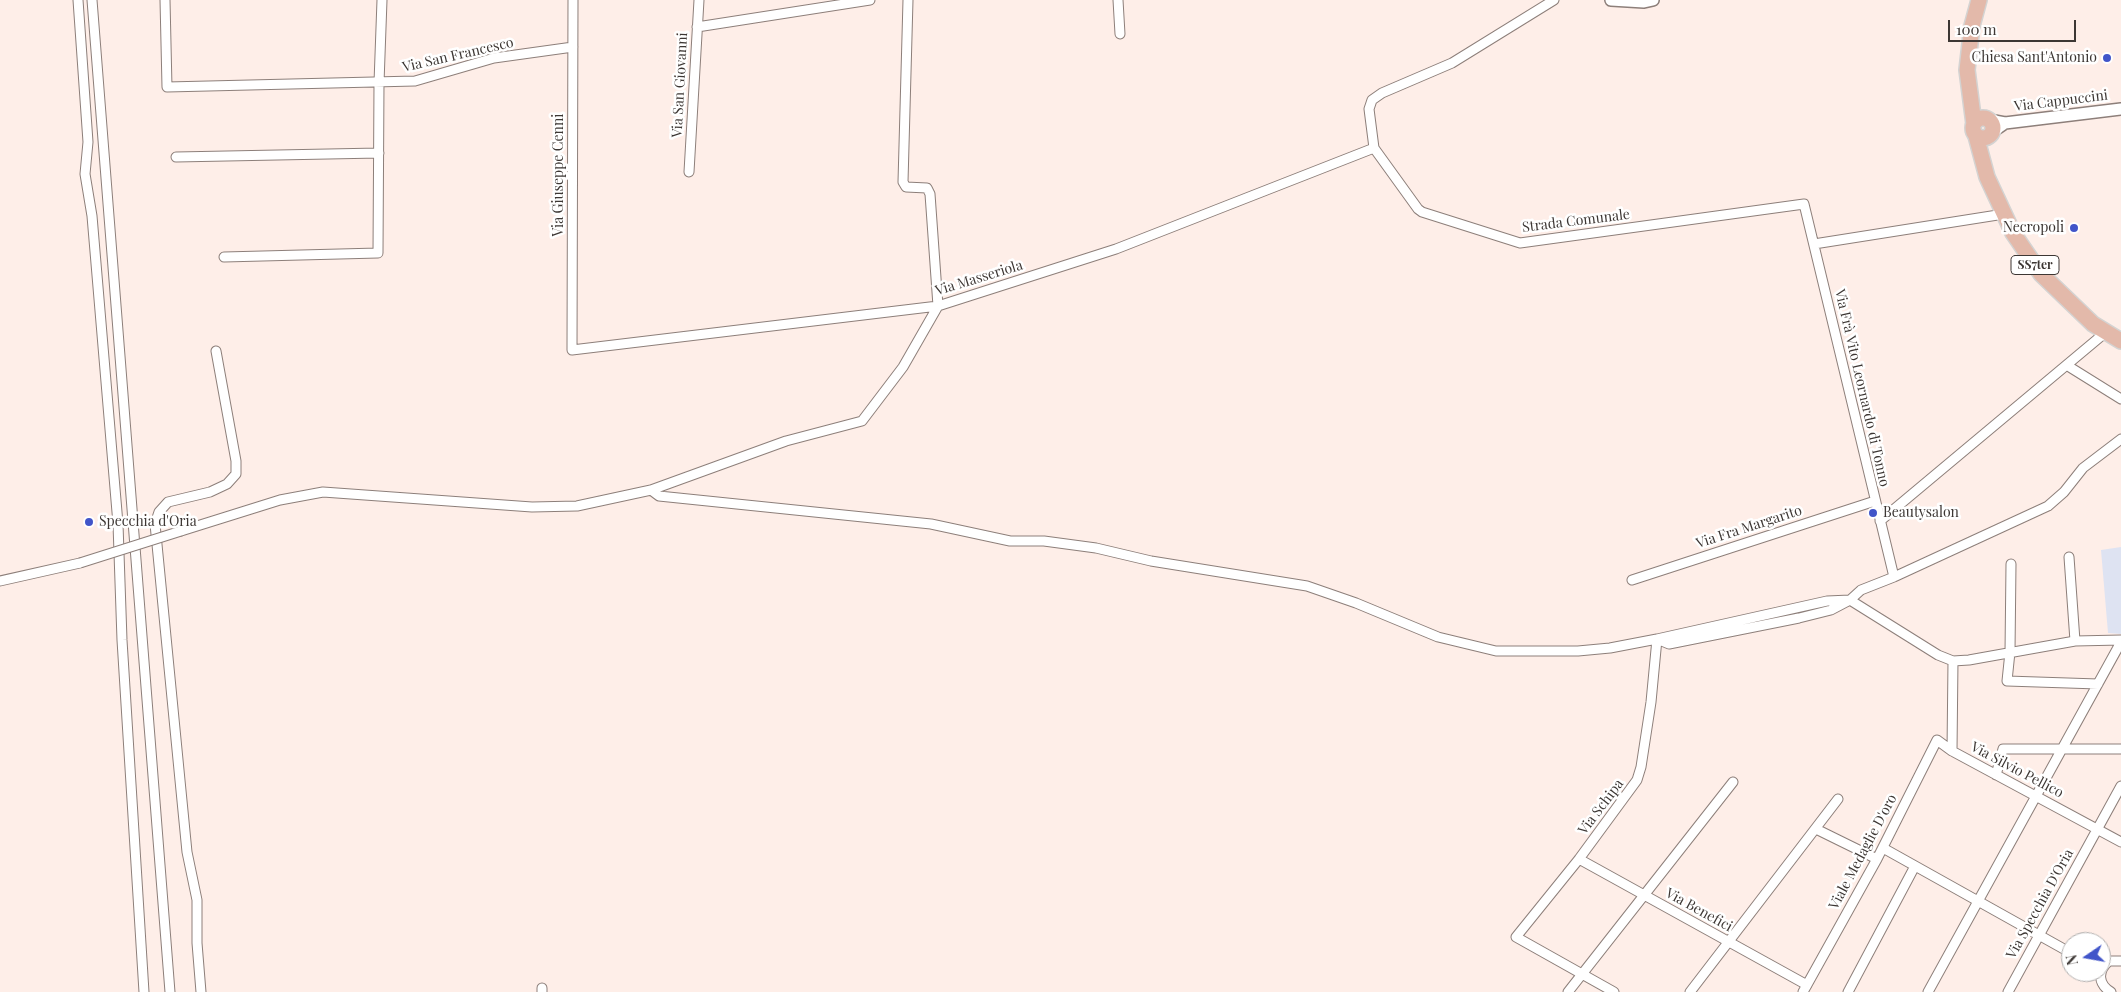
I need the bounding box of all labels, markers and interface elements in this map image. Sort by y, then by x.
scale bar [1951,10,2078,42]
text: 100 m [1956,19,1997,39]
street label: Via San Giovanni [669,32,691,138]
street label: Via San Francesco [401,34,515,76]
place label: Chiesa Sant'Antonio [1972,50,2097,66]
marker: Chiesa Sant'Antonio [2101,52,2113,64]
street label: Via Cappuccini [2013,87,2109,115]
street label: Via Giuseppe Cenni [551,114,567,236]
street label: Strada Comunale [1521,206,1631,236]
place label: Necropoli [2003,220,2064,236]
marker: Necropoli [2068,222,2080,234]
road number: SS7ter [2011,256,2059,274]
street label: Via Masseriola [933,257,1025,299]
street label: Via Frà Vito Leornardo di Tonno [1831,288,1893,488]
street label: Via Fra Margarito [1694,502,1804,552]
place label: Beautysalon [1883,505,1959,521]
marker: Beautysalon [1867,507,1879,519]
place label: Specchia d'Oria [99,514,197,530]
marker: Specchia d'Oria [83,516,95,528]
street label: Via Silvio Pellico [1968,739,2066,801]
street label: Via Schipa [1575,776,1627,838]
street label: Viale Medaglie D'oro [1826,792,1900,912]
street label: Via Specchia D'Oria [2003,846,2077,962]
street label: Via Benefici [1663,885,1735,935]
north arrow [2061,932,2111,982]
text: N [2061,953,2082,967]

